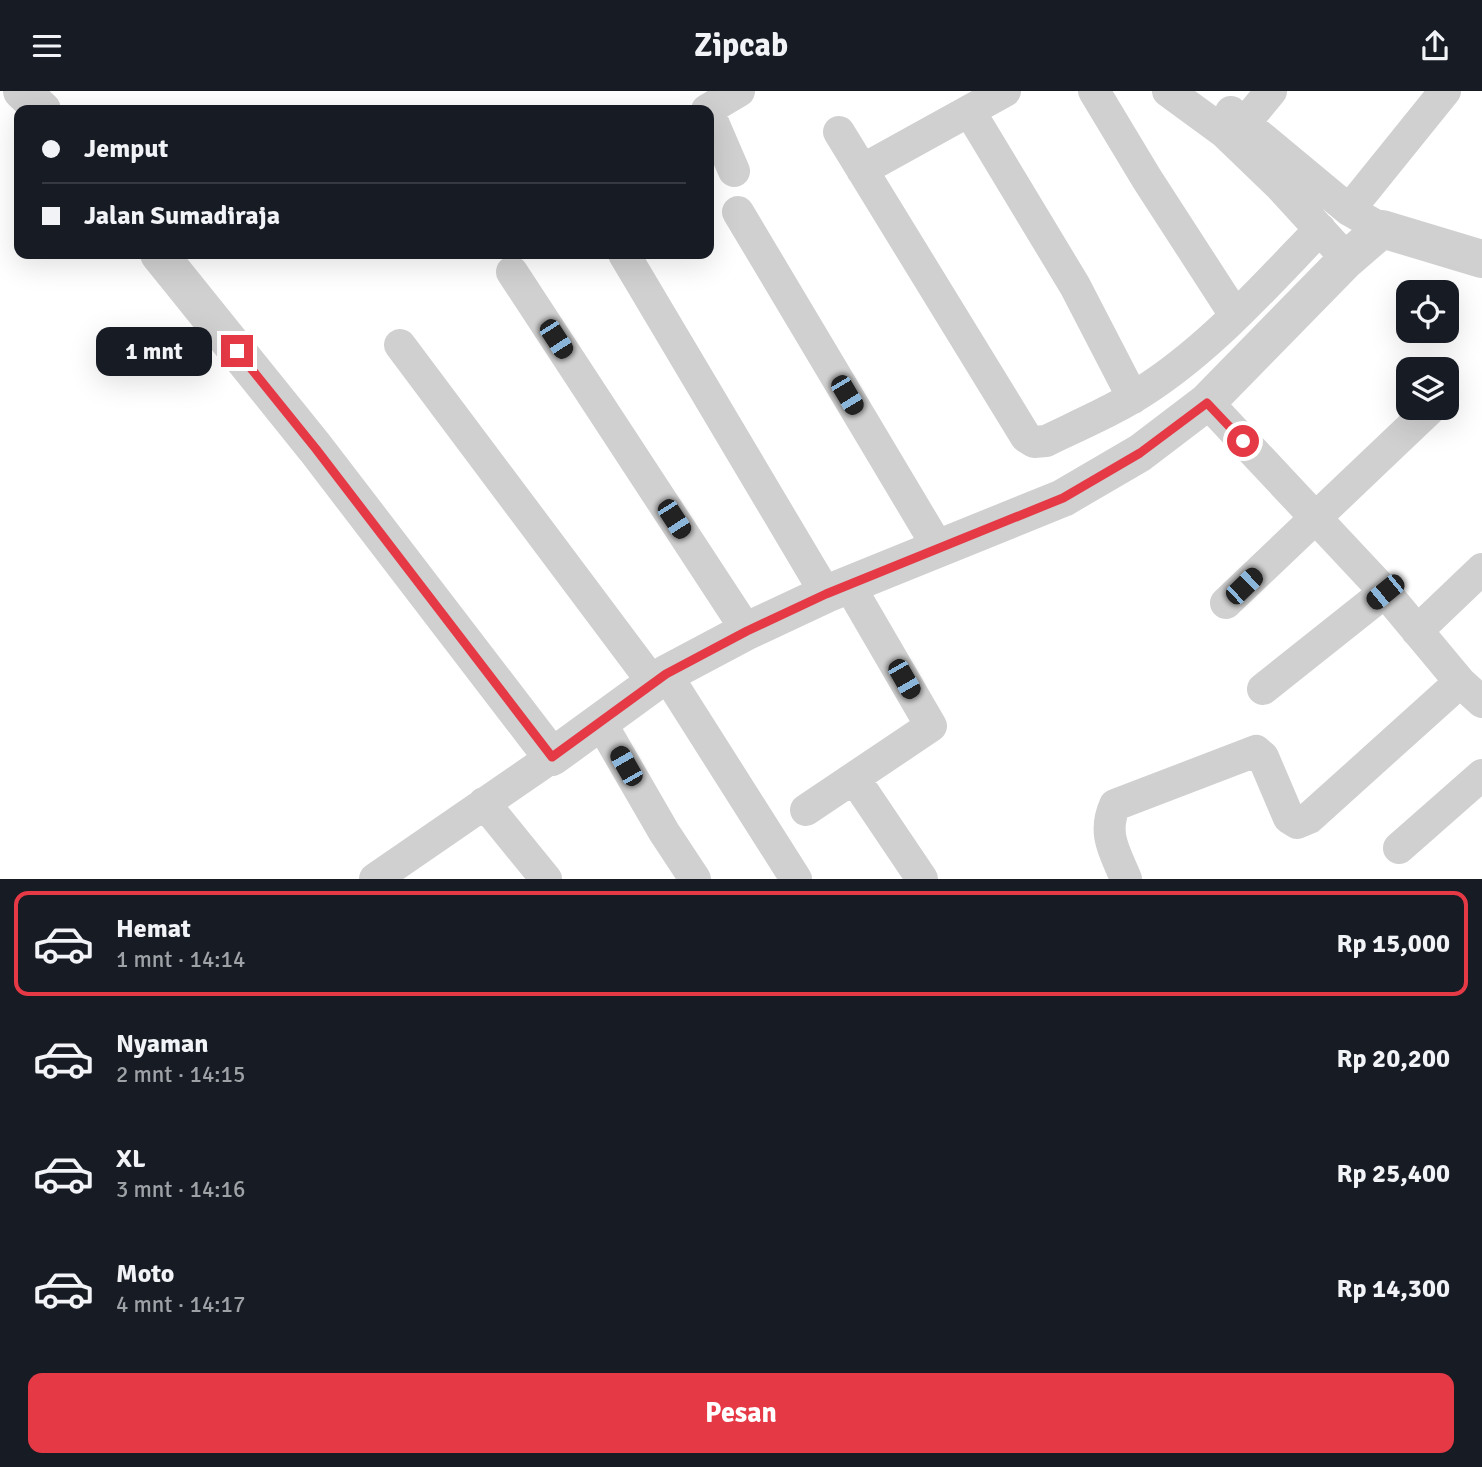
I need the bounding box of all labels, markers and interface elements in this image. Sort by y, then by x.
text: Zipcab [694,26,788,65]
icon: menu [28,27,66,65]
icon: share [1416,27,1454,65]
text: Jemput [84,133,168,165]
text: Jalan Sumadiraja [84,200,280,232]
map controls [1396,280,1459,420]
button: locate [1396,280,1459,343]
car [536,316,577,362]
callout: 1 mnt [97,327,212,375]
route end [221,335,253,367]
text: 1 mnt [125,337,183,366]
button: layers [1396,357,1459,420]
car [828,372,867,418]
route start [1227,425,1259,457]
car [654,496,695,542]
car [1222,564,1267,608]
car [1363,571,1408,613]
car [885,656,924,702]
car [607,743,646,789]
icon: car [32,912,95,975]
text: Hemat [116,913,191,945]
text: Rp 15,000 [1336,928,1450,960]
text: 1 mnt · 14:14 [116,945,245,974]
icon: car [32,1027,95,1090]
text: Nyaman [116,1028,209,1060]
text: Rp 20,200 [1336,1043,1450,1075]
text: 2 mnt · 14:15 [116,1060,245,1089]
icon: car [32,1142,95,1205]
text: XL [116,1143,146,1175]
text: Rp 25,400 [1336,1158,1450,1190]
text: 3 mnt · 14:16 [116,1175,245,1204]
icon: car [32,1257,95,1320]
text: Moto [116,1258,174,1290]
text: Rp 14,300 [1336,1273,1450,1305]
text: 4 mnt · 14:17 [116,1290,245,1319]
button: Pesan [28,1373,1454,1453]

